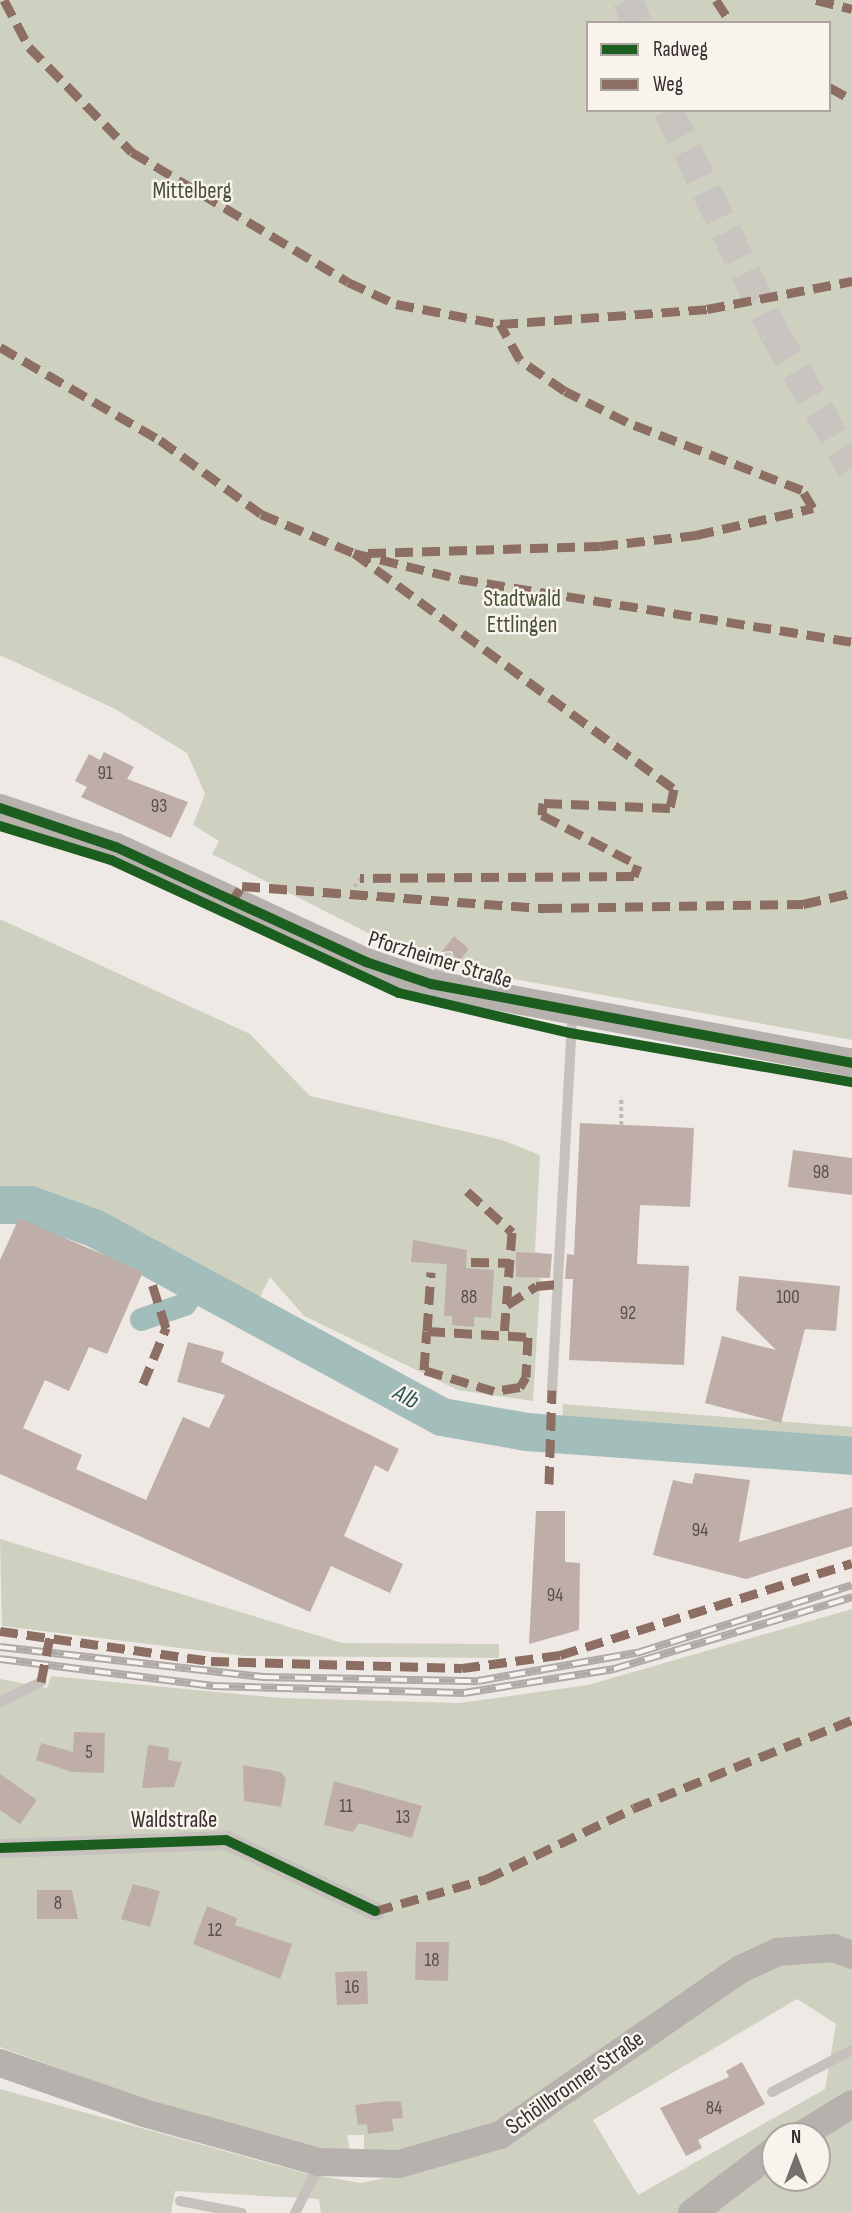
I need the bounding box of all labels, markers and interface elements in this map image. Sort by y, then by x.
legend [586,21,831,112]
text: Radweg [653,37,708,62]
text: Weg [653,72,683,97]
park label: Mittelberg [152,177,232,205]
park label: Stadtwald Ettlingen [483,585,561,639]
house number: 91 [97,763,113,785]
house number: 93 [151,796,167,818]
street label: Pforzheimer Straße [365,925,515,995]
house number: 98 [813,1162,829,1184]
house number: 88 [461,1287,477,1309]
house number: 100 [776,1287,800,1309]
house number: 92 [620,1303,636,1325]
water label: Alb [388,1378,424,1416]
house number: 94 [692,1520,708,1542]
house number: 94 [547,1585,563,1607]
house number: 5 [85,1742,93,1764]
house number: 11 [339,1796,353,1818]
street label: Waldstraße [131,1806,217,1834]
house number: 13 [396,1807,410,1829]
house number: 8 [54,1893,62,1915]
house number: 12 [208,1920,222,1942]
house number: 18 [425,1950,439,1972]
house number: 16 [345,1977,359,1999]
street label: Schöllbronner Straße [501,2025,649,2141]
house number: 84 [706,2098,722,2120]
north arrow [761,2122,831,2192]
text: N [791,2126,801,2149]

